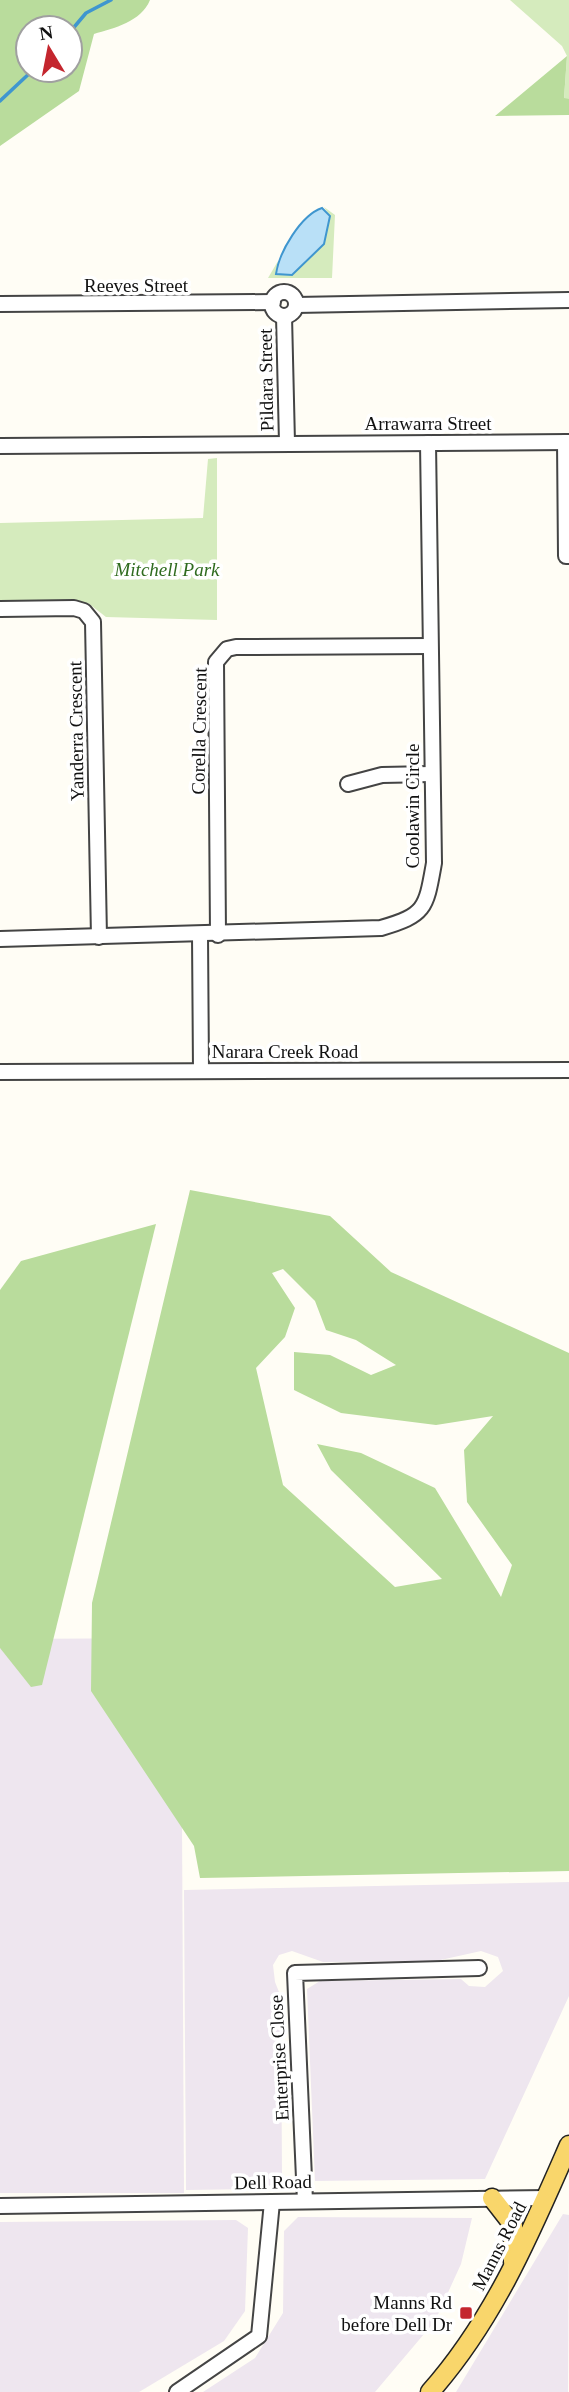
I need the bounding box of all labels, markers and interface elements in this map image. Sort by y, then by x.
north arrow [14,14,84,84]
text: N [38,21,55,44]
street label: Reeves Street [84,275,189,296]
street label: Pildara Street [255,328,277,432]
street label: Arrawarra Street [364,413,492,434]
park label: Mitchell Park [114,559,220,580]
street label: Yanderra Crescent [64,660,88,801]
street label: Corella Crescent [187,667,211,795]
street label: Coolawin Circle [402,743,423,869]
street label: Narara Creek Road [212,1041,359,1062]
street label: Enterprise Close [265,1994,293,2122]
street label: Dell Road [234,2171,312,2193]
street label: Manns Road [468,2198,531,2294]
place label: Manns Rd before Dell Dr [341,2292,453,2335]
marker: Manns Rd before Dell Dr [458,2305,474,2321]

